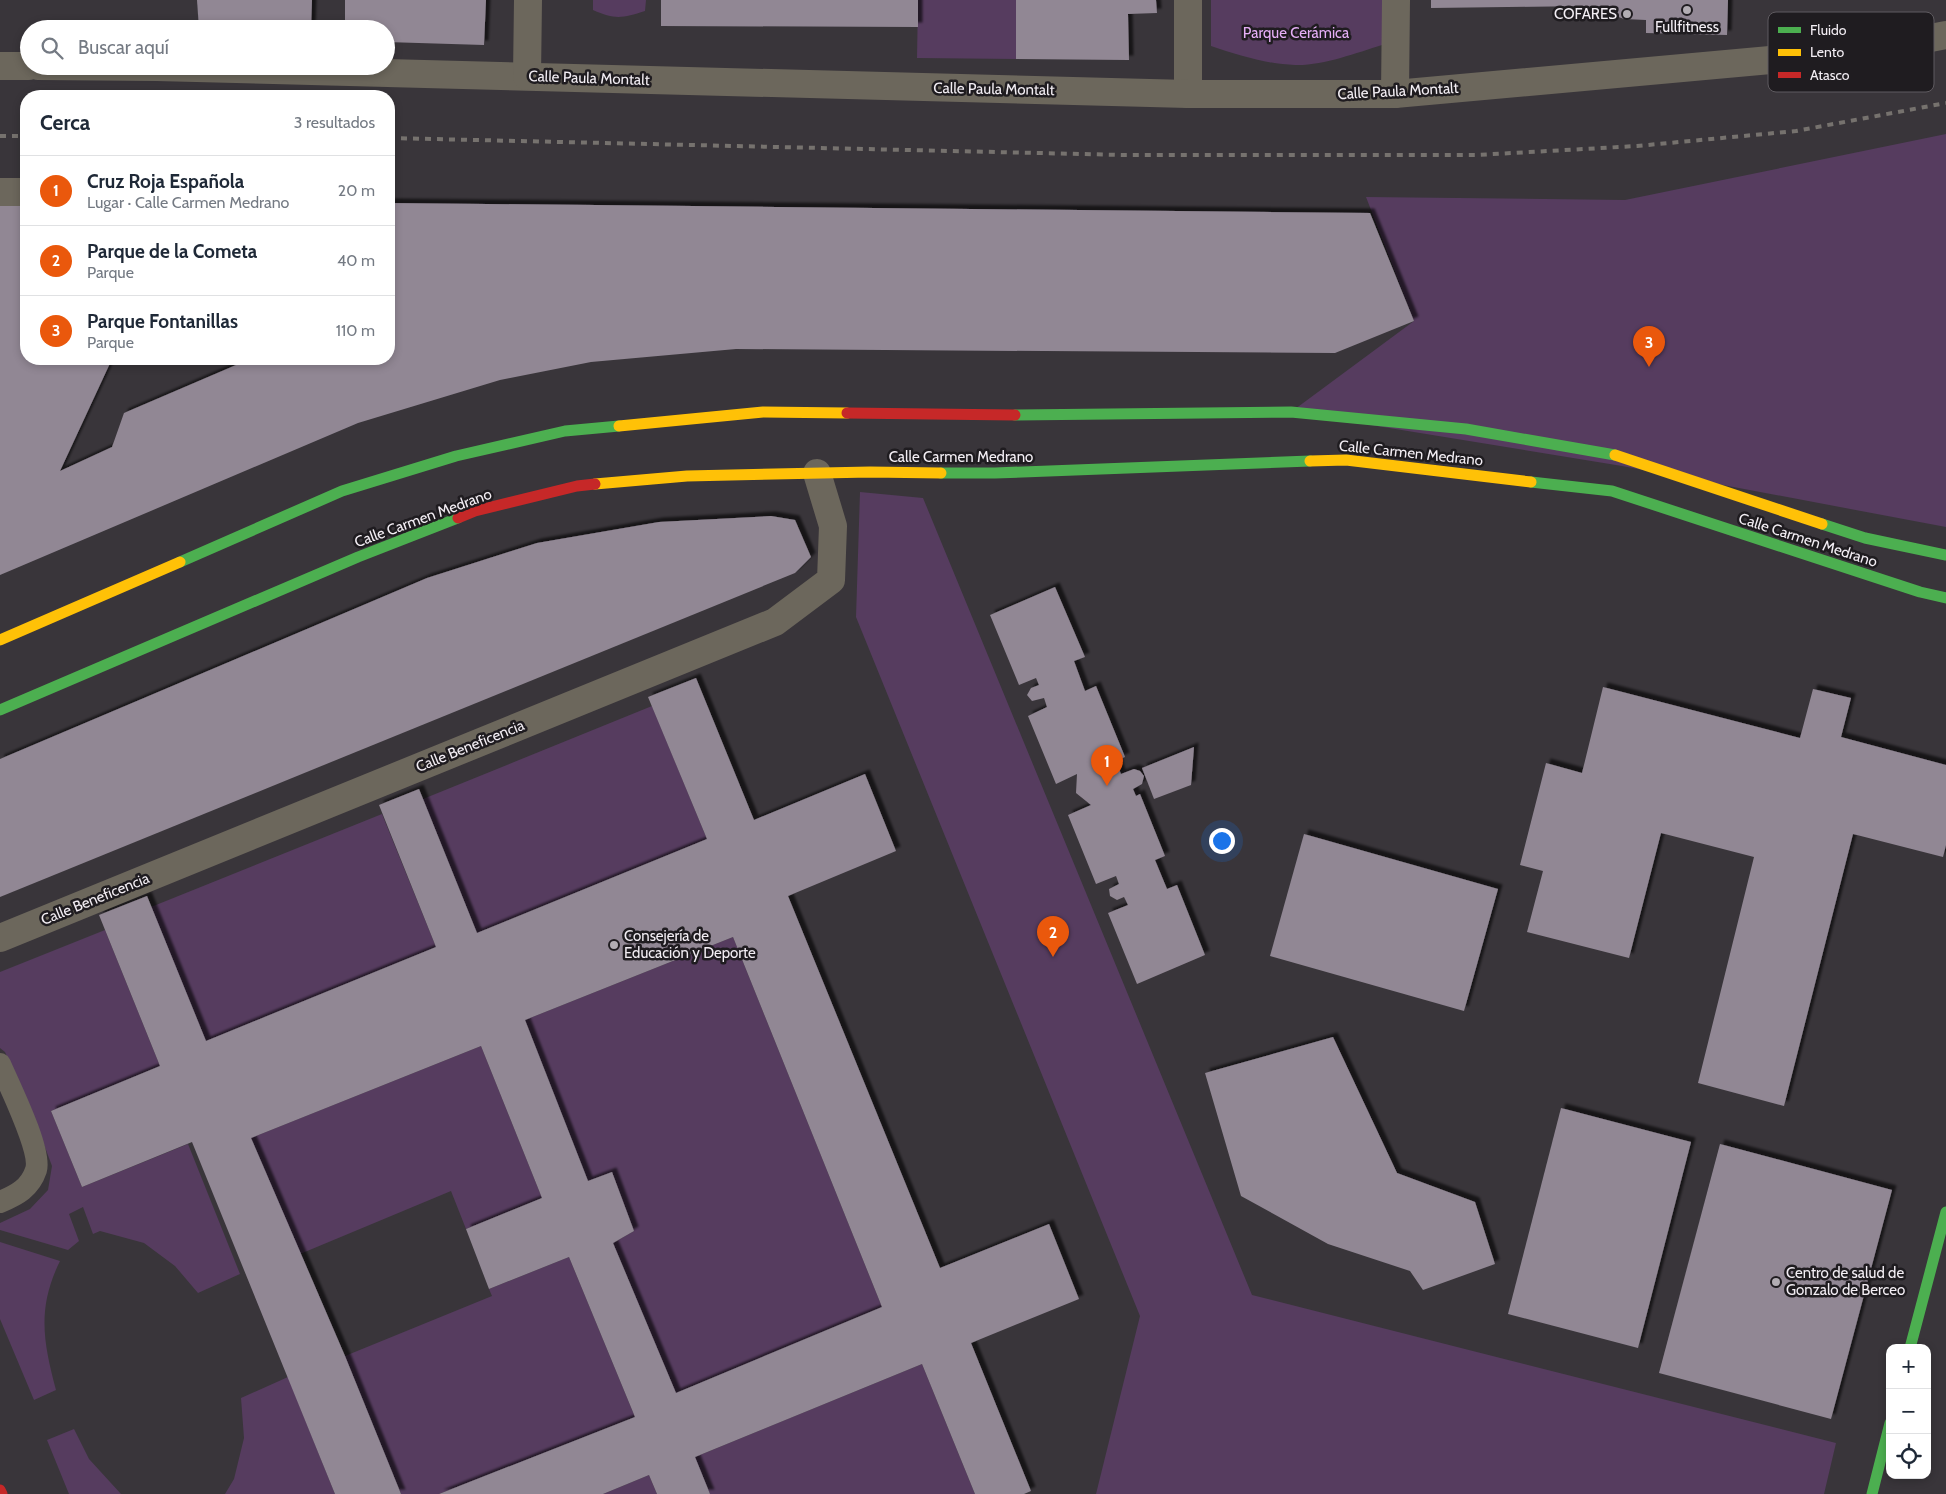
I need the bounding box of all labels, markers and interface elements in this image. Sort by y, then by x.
marker: Fullfitness [1681,4,1693,16]
place label: COFARES [1554,5,1617,23]
marker: COFARES [1621,8,1633,20]
legend [1768,12,1934,92]
place label: Fullfitness [1655,18,1719,36]
search box [20,20,395,75]
text: Fluido [1810,21,1847,39]
park label: Parque Cerámica [1243,24,1350,42]
icon: search [38,34,66,62]
text: Buscar aquí [78,36,169,59]
text: Lento [1810,43,1844,61]
text: Atasco [1810,66,1850,84]
street label: Calle Paula Montalt [528,67,650,89]
street label: Calle Paula Montalt [933,79,1055,99]
street label: Calle Paula Montalt [1337,79,1459,103]
text: Cerca [40,110,90,135]
text: 3 resultados [294,113,375,132]
text: Cruz Roja Española [87,170,244,193]
text: 1 [53,181,59,200]
text: 20 m [338,181,375,200]
text: Lugar · Calle Carmen Medrano [87,193,289,212]
text: Parque de la Cometa [87,240,257,263]
text: 2 [52,251,60,270]
text: 40 m [337,251,375,270]
text: Parque [87,263,134,282]
text: Parque Fontanillas [87,310,238,333]
text: 3 [52,321,60,340]
text: 110 m [336,321,375,340]
pin: 3 [1633,326,1665,367]
text: Parque [87,333,134,352]
street label: Calle Carmen Medrano [1338,436,1484,470]
street label: Calle Carmen Medrano [889,448,1033,466]
street label: Calle Carmen Medrano [352,485,494,551]
street label: Calle Carmen Medrano [1736,509,1880,571]
street label: Calle Beneficencia [413,716,528,776]
pin: 1 [1091,745,1123,786]
your location [1209,828,1235,854]
street label: Calle Beneficencia [38,869,153,929]
pin: 2 [1037,916,1069,957]
place label: Consejería de Educación y Deporte [624,927,756,962]
marker: Consejería de Educación y Deporte [608,939,620,951]
place label: Centro de salud de Gonzalo de Berceo [1786,1264,1905,1299]
marker: Centro de salud de Gonzalo de Berceo [1770,1276,1782,1288]
map controls [1886,1344,1931,1479]
button: + [1886,1344,1931,1389]
button: − [1886,1389,1931,1434]
button: locate [1886,1434,1931,1479]

